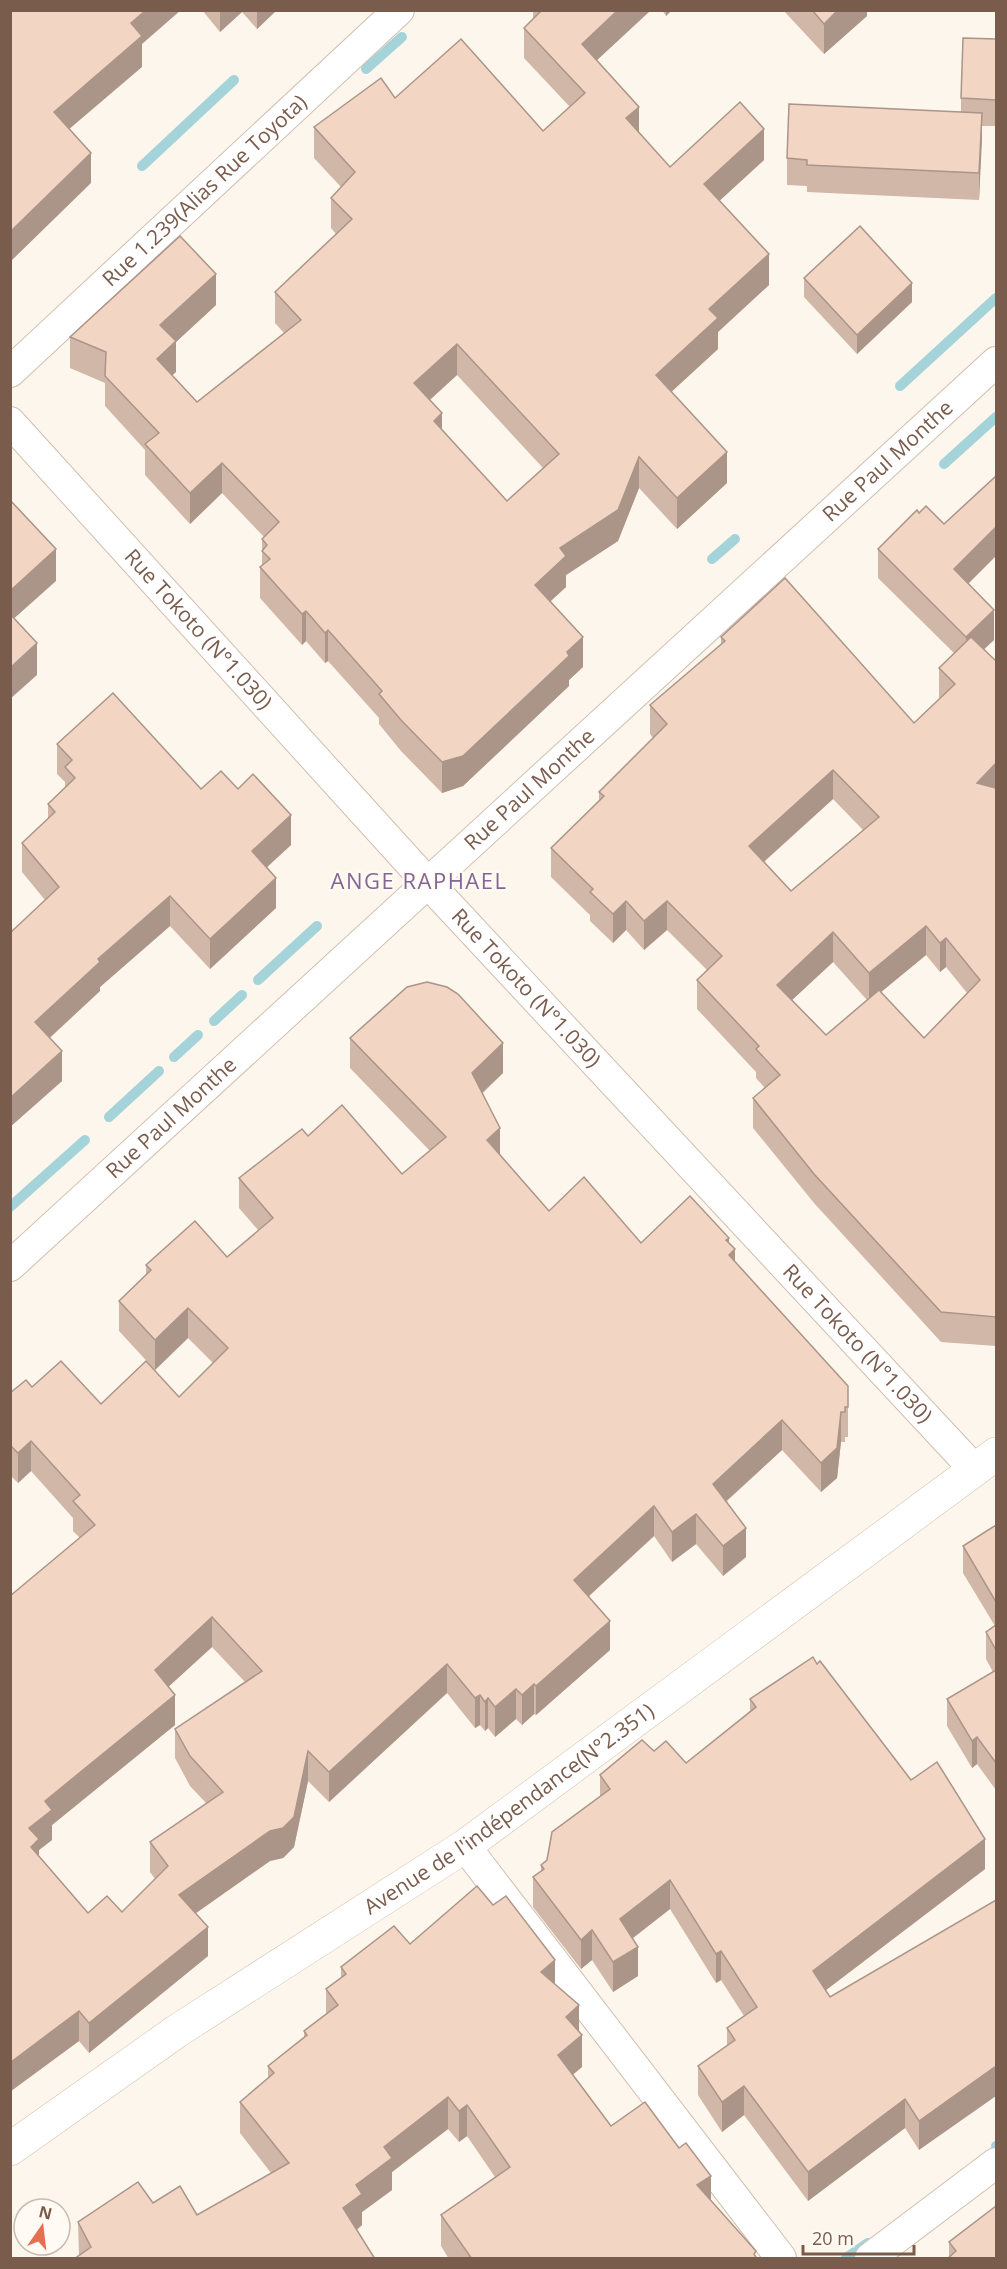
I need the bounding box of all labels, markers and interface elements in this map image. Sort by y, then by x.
street label: Rue 1.239(Alias Rue Toyota) [96,88,312,292]
street label: Rue Paul Monthe [816,393,958,527]
street label: Rue Tokoto (N°1.030) [119,543,279,715]
street label: Rue Paul Monthe [458,722,600,856]
district label: ANGE RAPHAEL [331,865,507,895]
street label: Rue Tokoto (N°1.030) [446,902,608,1073]
street label: Rue Paul Monthe [99,1050,242,1184]
street label: Rue Tokoto (N°1.030) [777,1258,939,1428]
street label: Avenue de l'indépendance(N°2.351) [358,1696,659,1920]
north arrow [12,2197,72,2257]
text: N [37,2200,55,2225]
scale bar [803,2218,914,2256]
text: 20 m [812,2226,854,2250]

